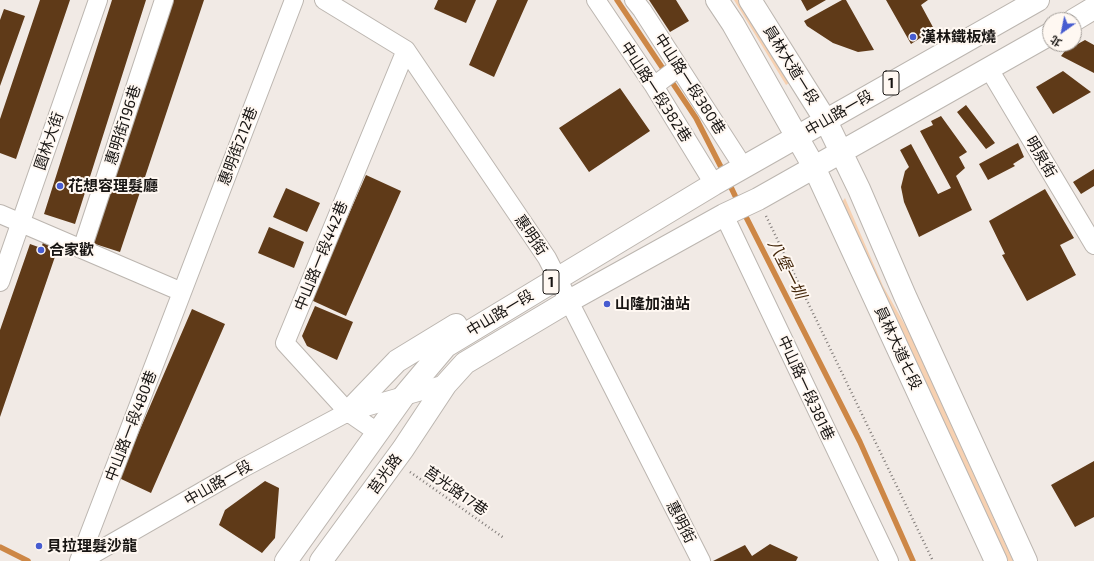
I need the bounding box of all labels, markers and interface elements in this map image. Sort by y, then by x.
north arrow [1042,12,1082,52]
street label: 員林大道一段 [760,22,822,108]
place label: 漢林鐵板燒 [921,28,996,46]
street label: 中山路一段380巷 [651,30,729,138]
marker: 漢林鐵板燒 [908,32,918,42]
text: 北 [1048,33,1064,50]
street label: 中山路一段382巷 [617,39,695,145]
road number: 1 [883,71,899,95]
street label: 惠明街196巷 [102,83,144,167]
street label: 中山路一段 [802,86,876,140]
street label: 惠明街212巷 [215,104,261,188]
street label: 園林大街 [31,110,67,172]
street label: 明泉街 [1022,133,1060,181]
place label: 花想容理髮廳 [68,177,158,195]
marker: 花想容理髮廳 [55,181,65,191]
street label: 中山路一段442巷 [291,198,351,314]
street label: 惠明街 [511,211,551,259]
water label: 八堡一圳 [764,236,810,302]
place label: 合家歡 [49,241,94,259]
marker: 合家歡 [36,245,46,255]
road number: 1 [543,270,559,294]
street label: 中山路一段 [463,286,537,340]
place label: 山隆加油站 [615,295,690,313]
marker: 山隆加油站 [602,299,612,309]
street label: 員林大道七段 [871,303,925,393]
street label: 中山路一段381巷 [774,333,838,443]
street label: 中山路一段480巷 [102,368,160,484]
street label: 莒光路 [364,451,406,497]
street label: 中山路一段 [181,456,255,510]
street label: 莒光路17巷 [421,463,491,519]
street label: 惠明街 [663,498,699,546]
place label: 貝拉理髮沙龍 [47,537,137,555]
marker: 貝拉理髮沙龍 [34,541,44,551]

